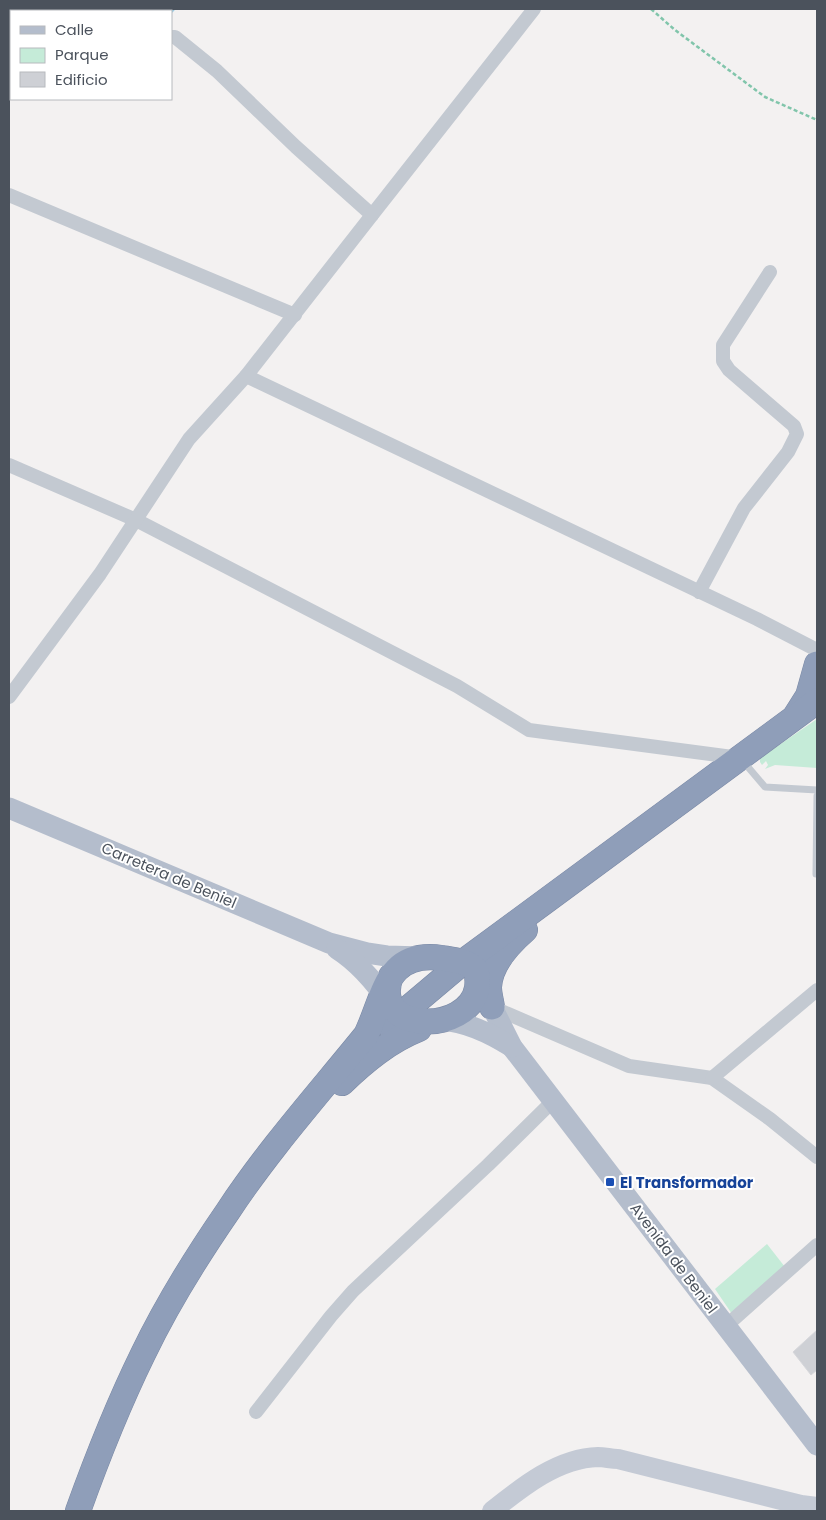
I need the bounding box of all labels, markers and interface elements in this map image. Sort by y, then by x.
legend [10,10,172,100]
text: Calle [55,19,93,40]
text: Parque [55,44,108,65]
text: Edificio [55,69,108,90]
street label: Carretera de Beniel [98,837,240,913]
place label: El Transformador [620,1172,754,1193]
marker: El Transformador [604,1176,616,1188]
street label: Avenida de Beniel [625,1198,723,1318]

